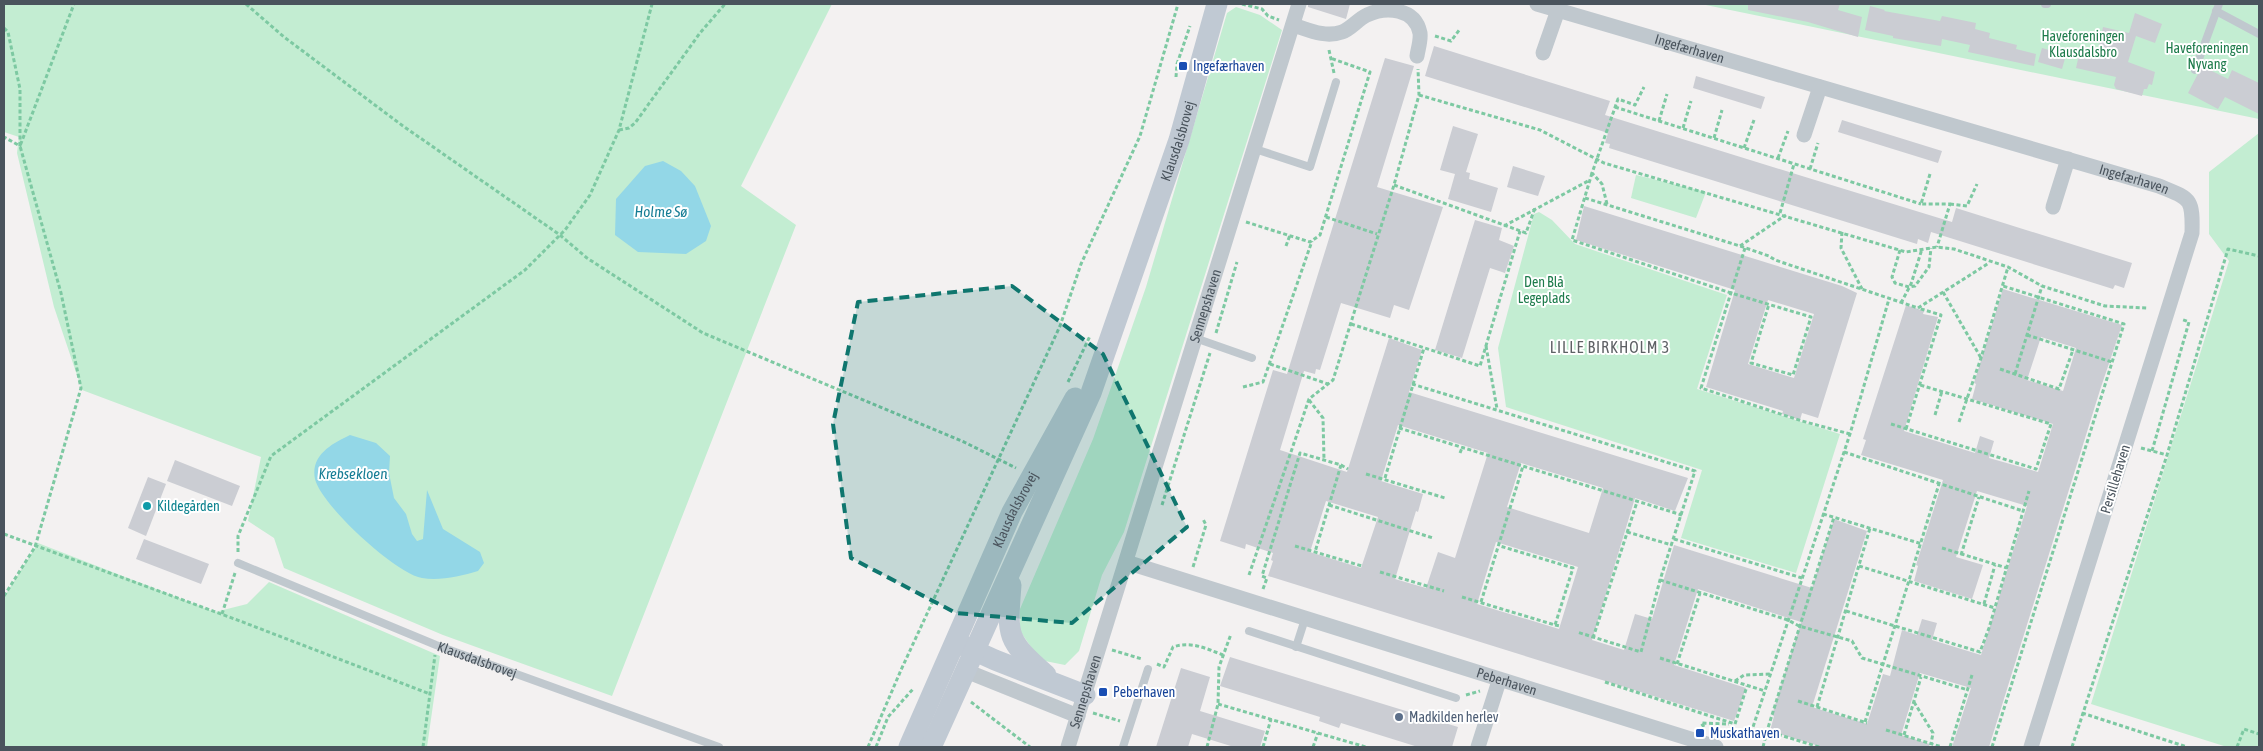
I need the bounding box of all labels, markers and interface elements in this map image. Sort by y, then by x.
park label: Haveforeningen Klausdalsbro [2041,28,2125,60]
street label: Ingefærhaven [1653,31,1726,66]
park label: Haveforeningen Nyvang [2165,40,2249,72]
place label: Ingefærhaven [1193,58,1265,74]
marker: Ingefærhaven [1177,60,1189,72]
street label: Klausdalsbrovej [1157,99,1198,183]
street label: Ingefærhaven [2097,161,2171,197]
water label: Holme Sø [635,203,687,220]
street label: Sennepshaven [1186,267,1224,344]
park label: Den Blå Legeplads [1518,274,1570,306]
district label: LILLE BIRKHOLM 3 [1550,338,1670,356]
street label: Persillehaven [2097,443,2133,515]
water label: Krebsekloen [319,465,387,482]
street label: Klausdalsbrovej [989,469,1041,550]
place label: Kildegården [157,498,220,514]
marker: Kildegården [141,500,153,512]
street label: Klausdalsbrovej [435,638,519,681]
street label: Sennepshaven [1066,653,1104,730]
street label: Peberhaven [1475,664,1539,698]
place label: Peberhaven [1113,684,1175,700]
marker: Peberhaven [1097,686,1109,698]
place label: Madkilden herlev [1409,709,1499,725]
marker: Madkilden herlev [1393,711,1405,723]
place label: Muskathaven [1710,725,1780,741]
marker: Muskathaven [1694,727,1706,739]

